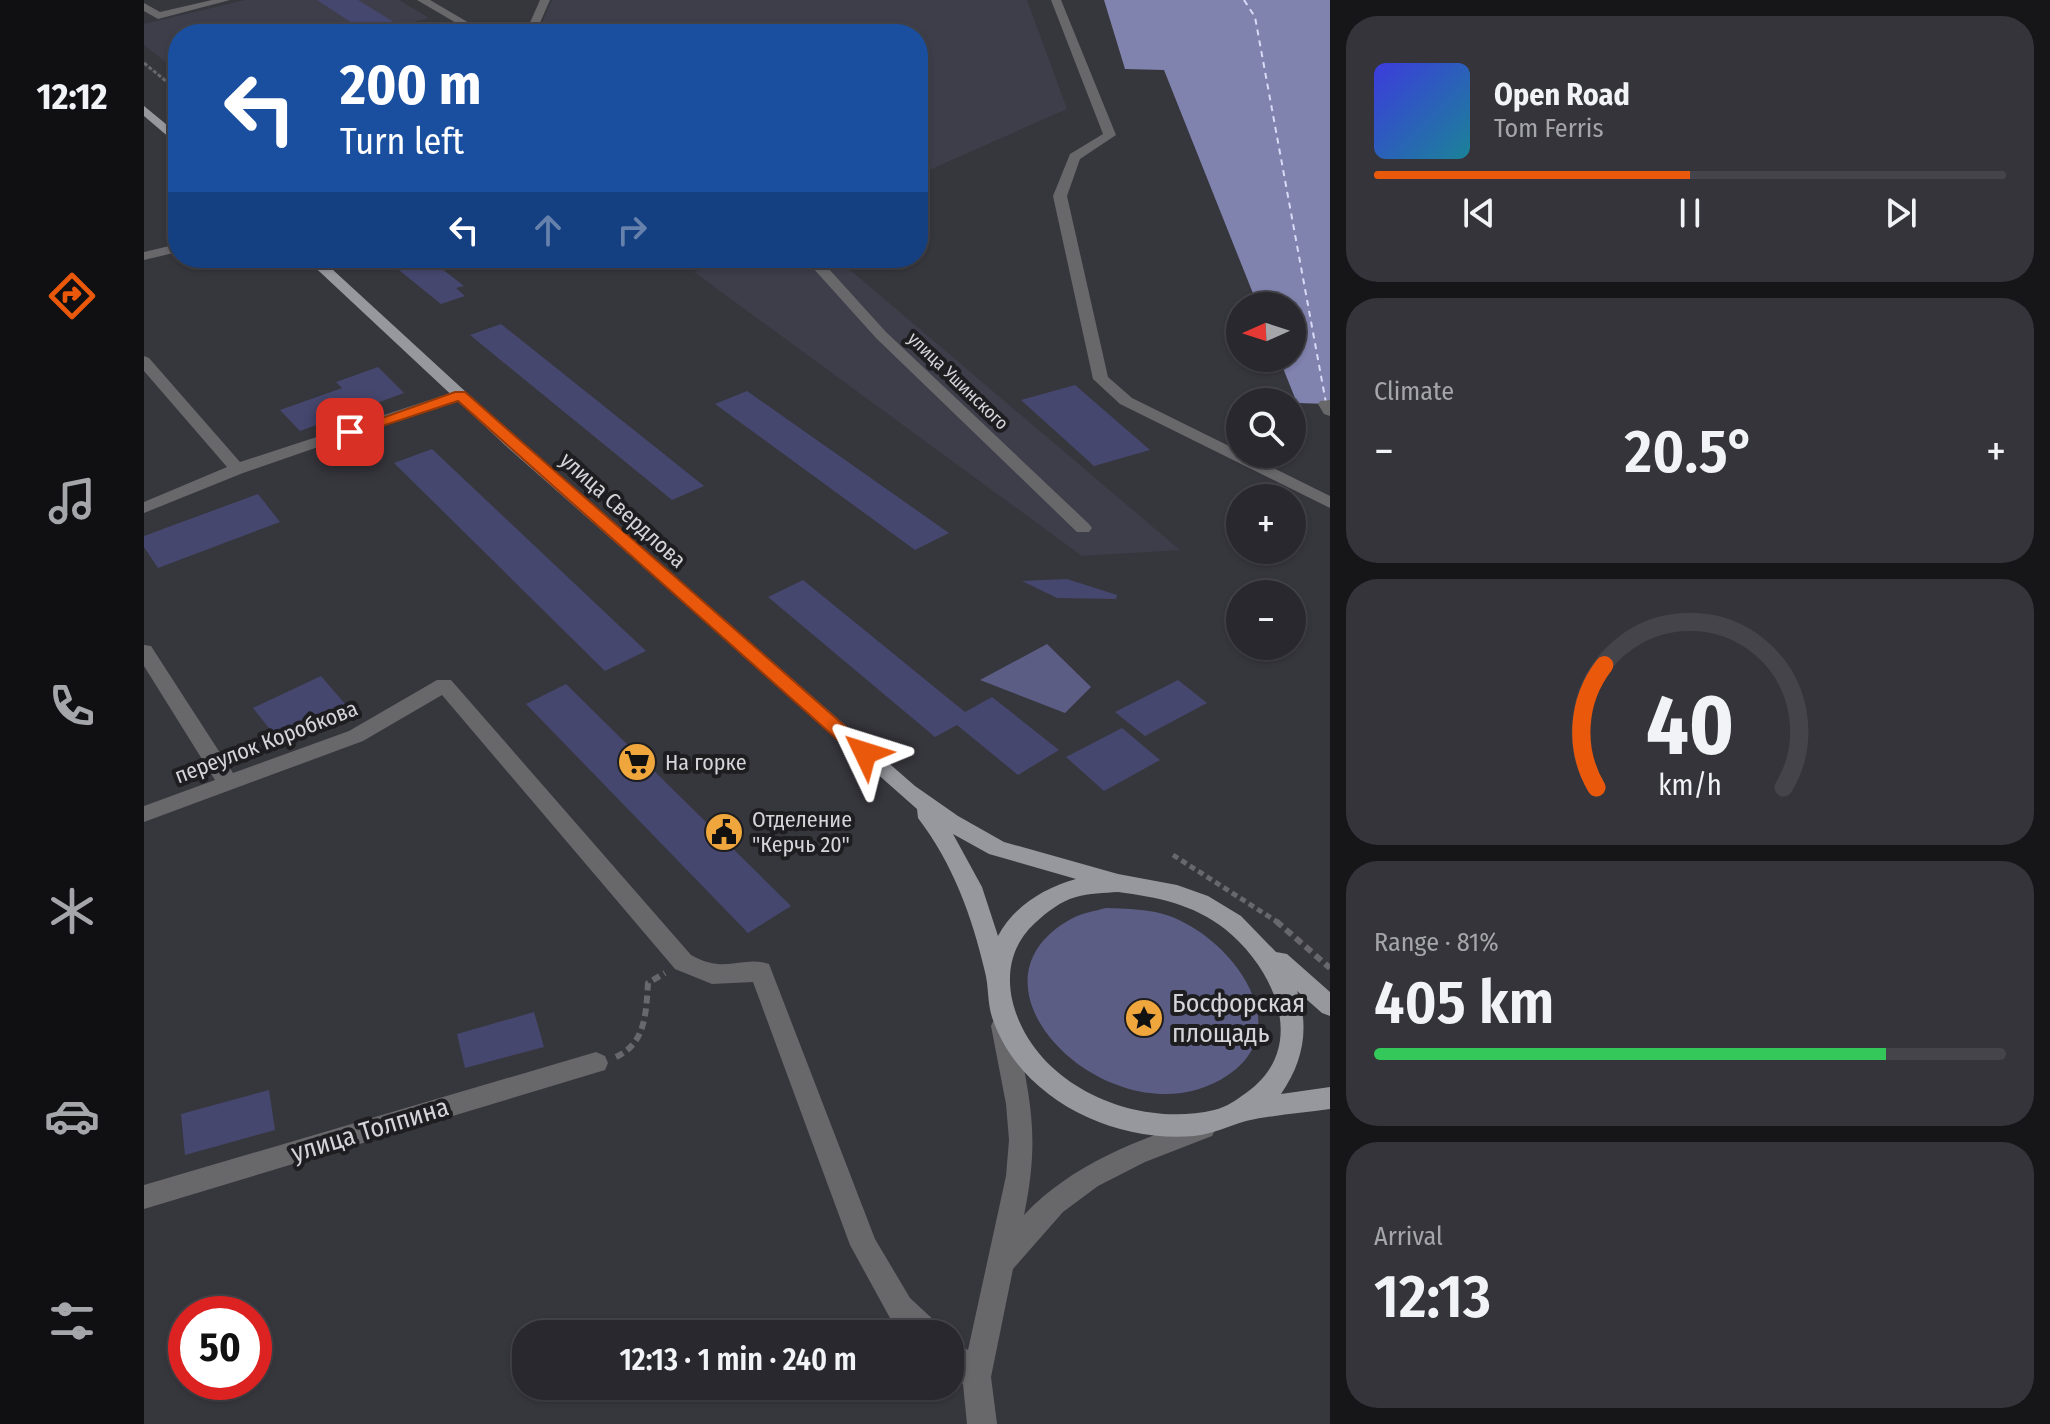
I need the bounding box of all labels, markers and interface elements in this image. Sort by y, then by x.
text: 200 m [340,52,481,119]
icon: left [208,56,312,160]
text: 12:12 [37,75,107,119]
text: Open Road [1494,77,1630,113]
text: Tom Ferris [1494,113,1604,144]
text: Turn left [340,120,464,164]
icon: previous [1457,191,1501,235]
icon: pause [1668,191,1712,235]
icon: next [1879,191,1923,235]
icon: left [442,208,486,252]
icon: ahead [526,208,570,252]
icon: right [610,208,654,252]
icon: directions [44,268,100,324]
north arrow [1226,292,1306,372]
map controls [1226,292,1306,660]
street label: улица Ушинского [903,328,1013,434]
text: Climate [1374,376,1454,407]
button: search [1226,388,1306,468]
pin [316,398,384,466]
icon: arrive [328,410,372,454]
text: 20.5° [1625,416,1755,488]
text: − [1374,425,1394,478]
text: + [1986,425,2006,478]
street label: улица Свердлова [554,446,692,574]
icon: music [44,473,100,529]
button: + [1226,484,1306,564]
button: − [1226,580,1306,660]
text: 40 [1646,676,1734,776]
icon: phone [44,678,100,734]
street label: переулок Коробкова [171,695,361,789]
position arrow [823,711,907,795]
supermarket icon: На горке [616,741,658,783]
place label: На горке [665,749,747,776]
text: km/h [1658,768,1722,803]
place label: Отделение "Керчь 20" [752,806,852,858]
public building icon: Отделение "Керчь 20" [703,811,745,853]
icon: climate [44,883,100,939]
text: Range · 81% [1374,927,1499,958]
text: 405 km [1374,967,1554,1039]
place label: Босфорская площадь [1172,988,1305,1049]
place icon: Босфорская площадь [1123,997,1165,1039]
icon: car [44,1088,100,1144]
street label: улица Толпина [288,1091,452,1169]
text: Arrival [1374,1221,1443,1252]
text: 12:13 [1374,1261,1491,1333]
icon: filters [44,1293,100,1349]
speed limit sign: 50 [168,1296,272,1400]
text: 12:13 · 1 min · 240 m [619,1342,857,1378]

